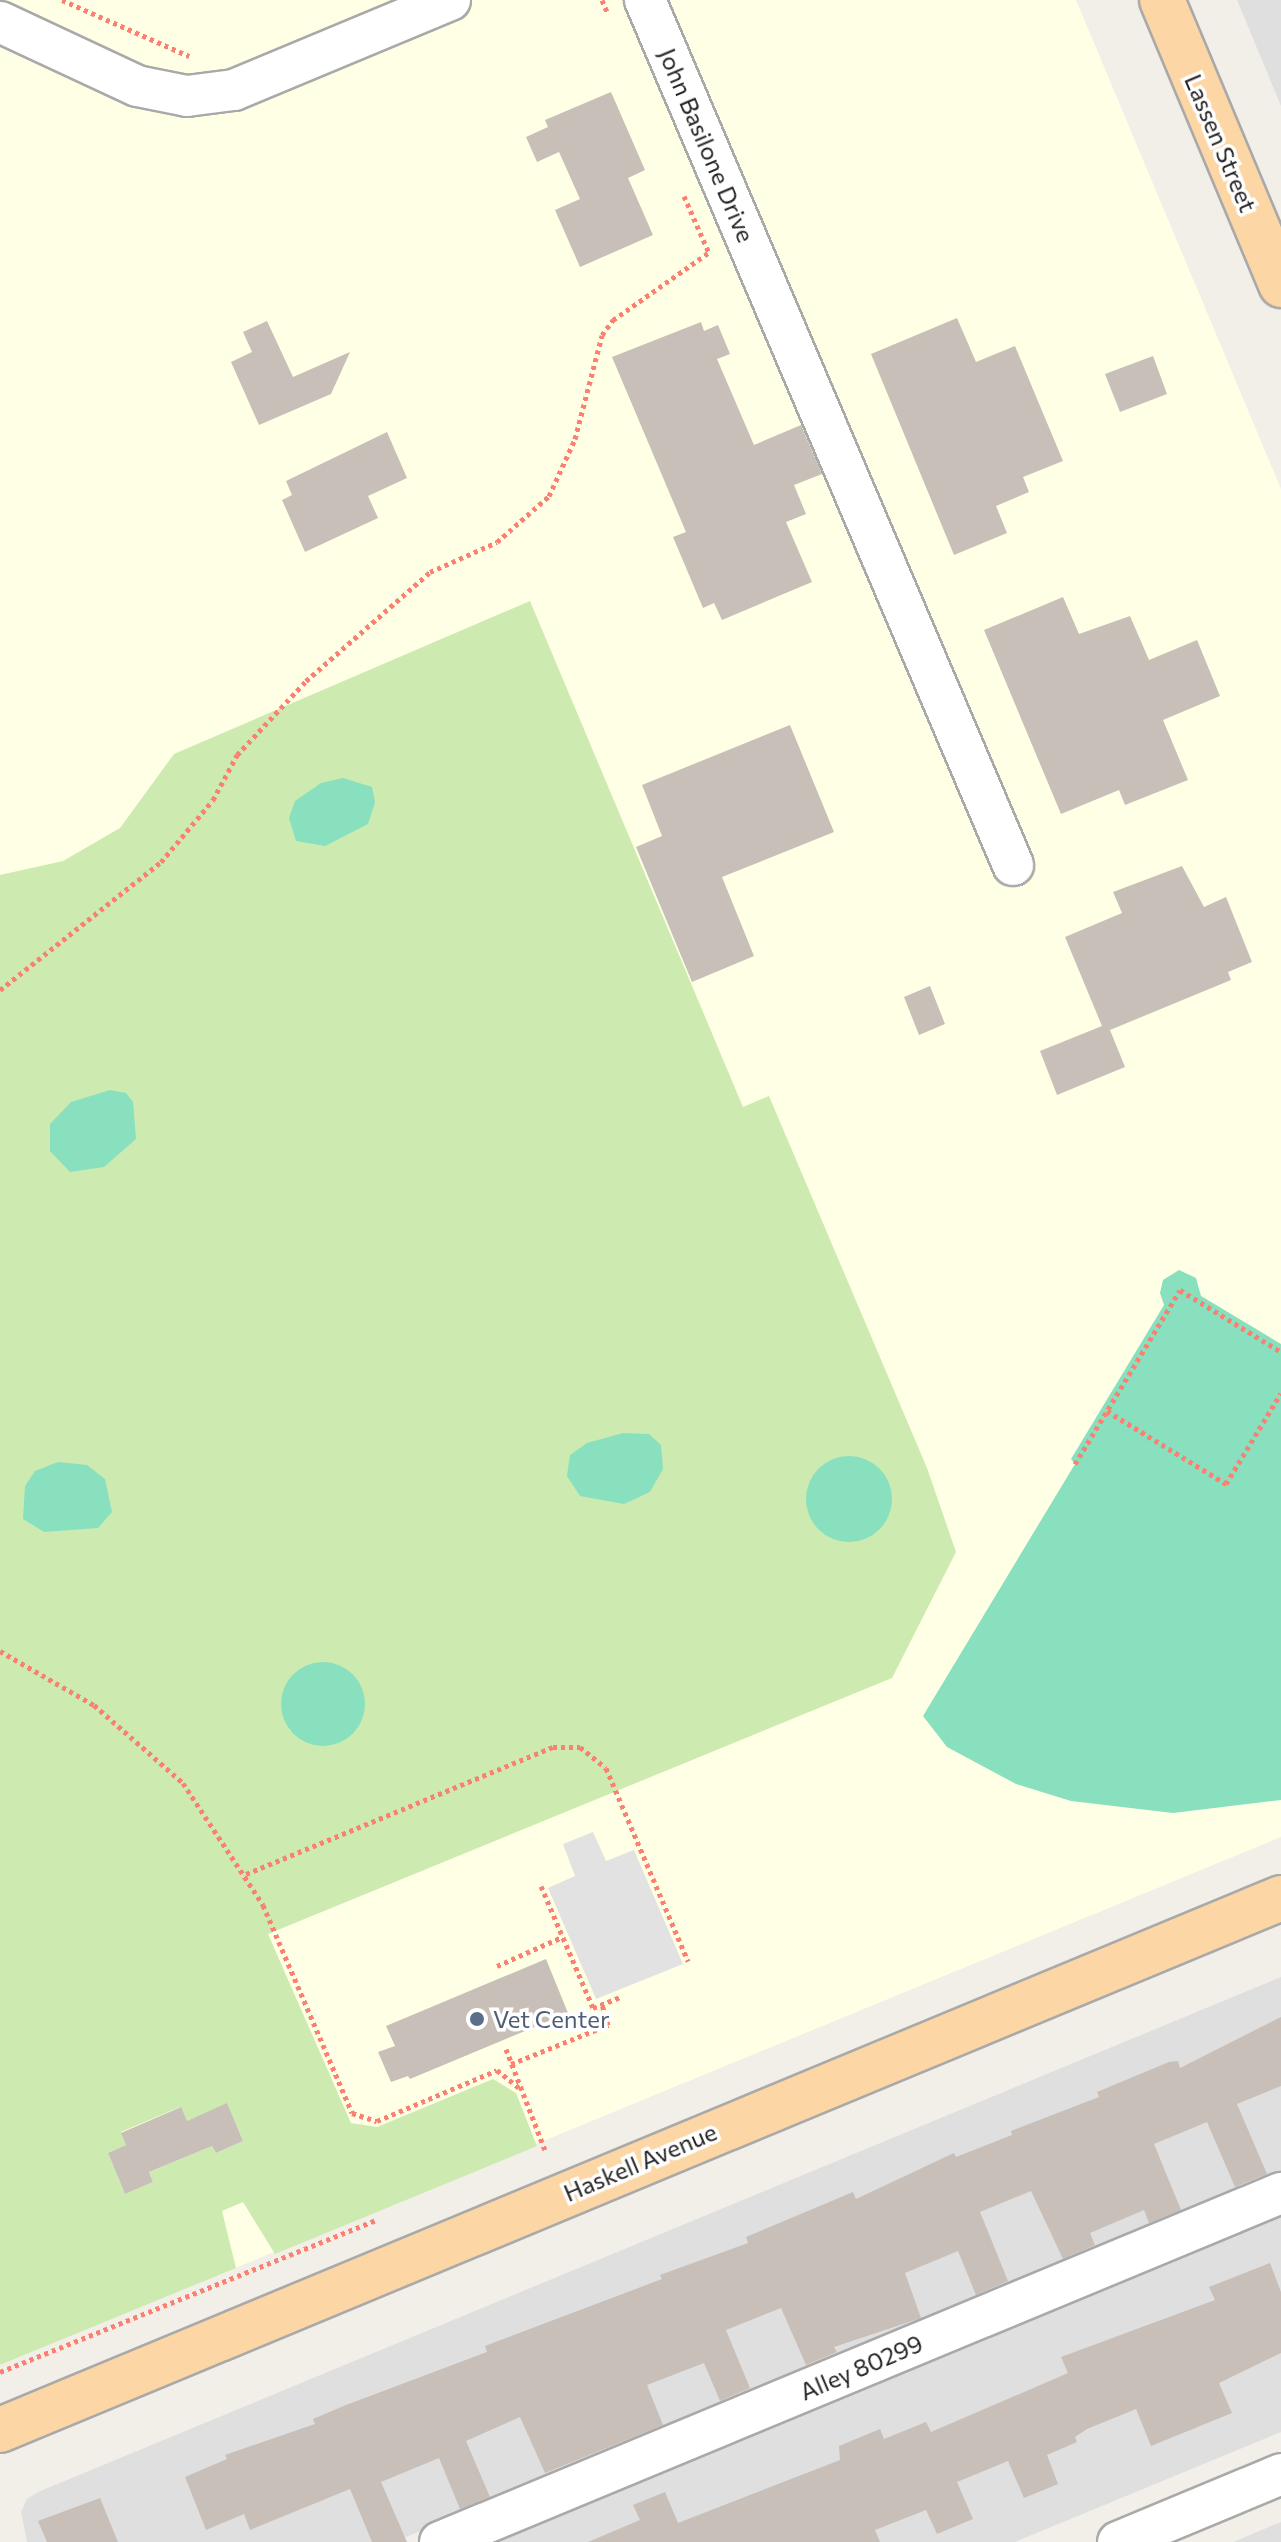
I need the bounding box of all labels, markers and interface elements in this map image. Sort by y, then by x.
street label: John Basilone Drive [653,44,761,246]
street label: Lassen Street [1179,70,1263,216]
place label: Vet Center [493,2005,609,2033]
marker: Vet Center [468,2010,486,2028]
street label: Haskell Avenue [559,2117,721,2207]
street label: Alley 80299 [795,2328,927,2406]

